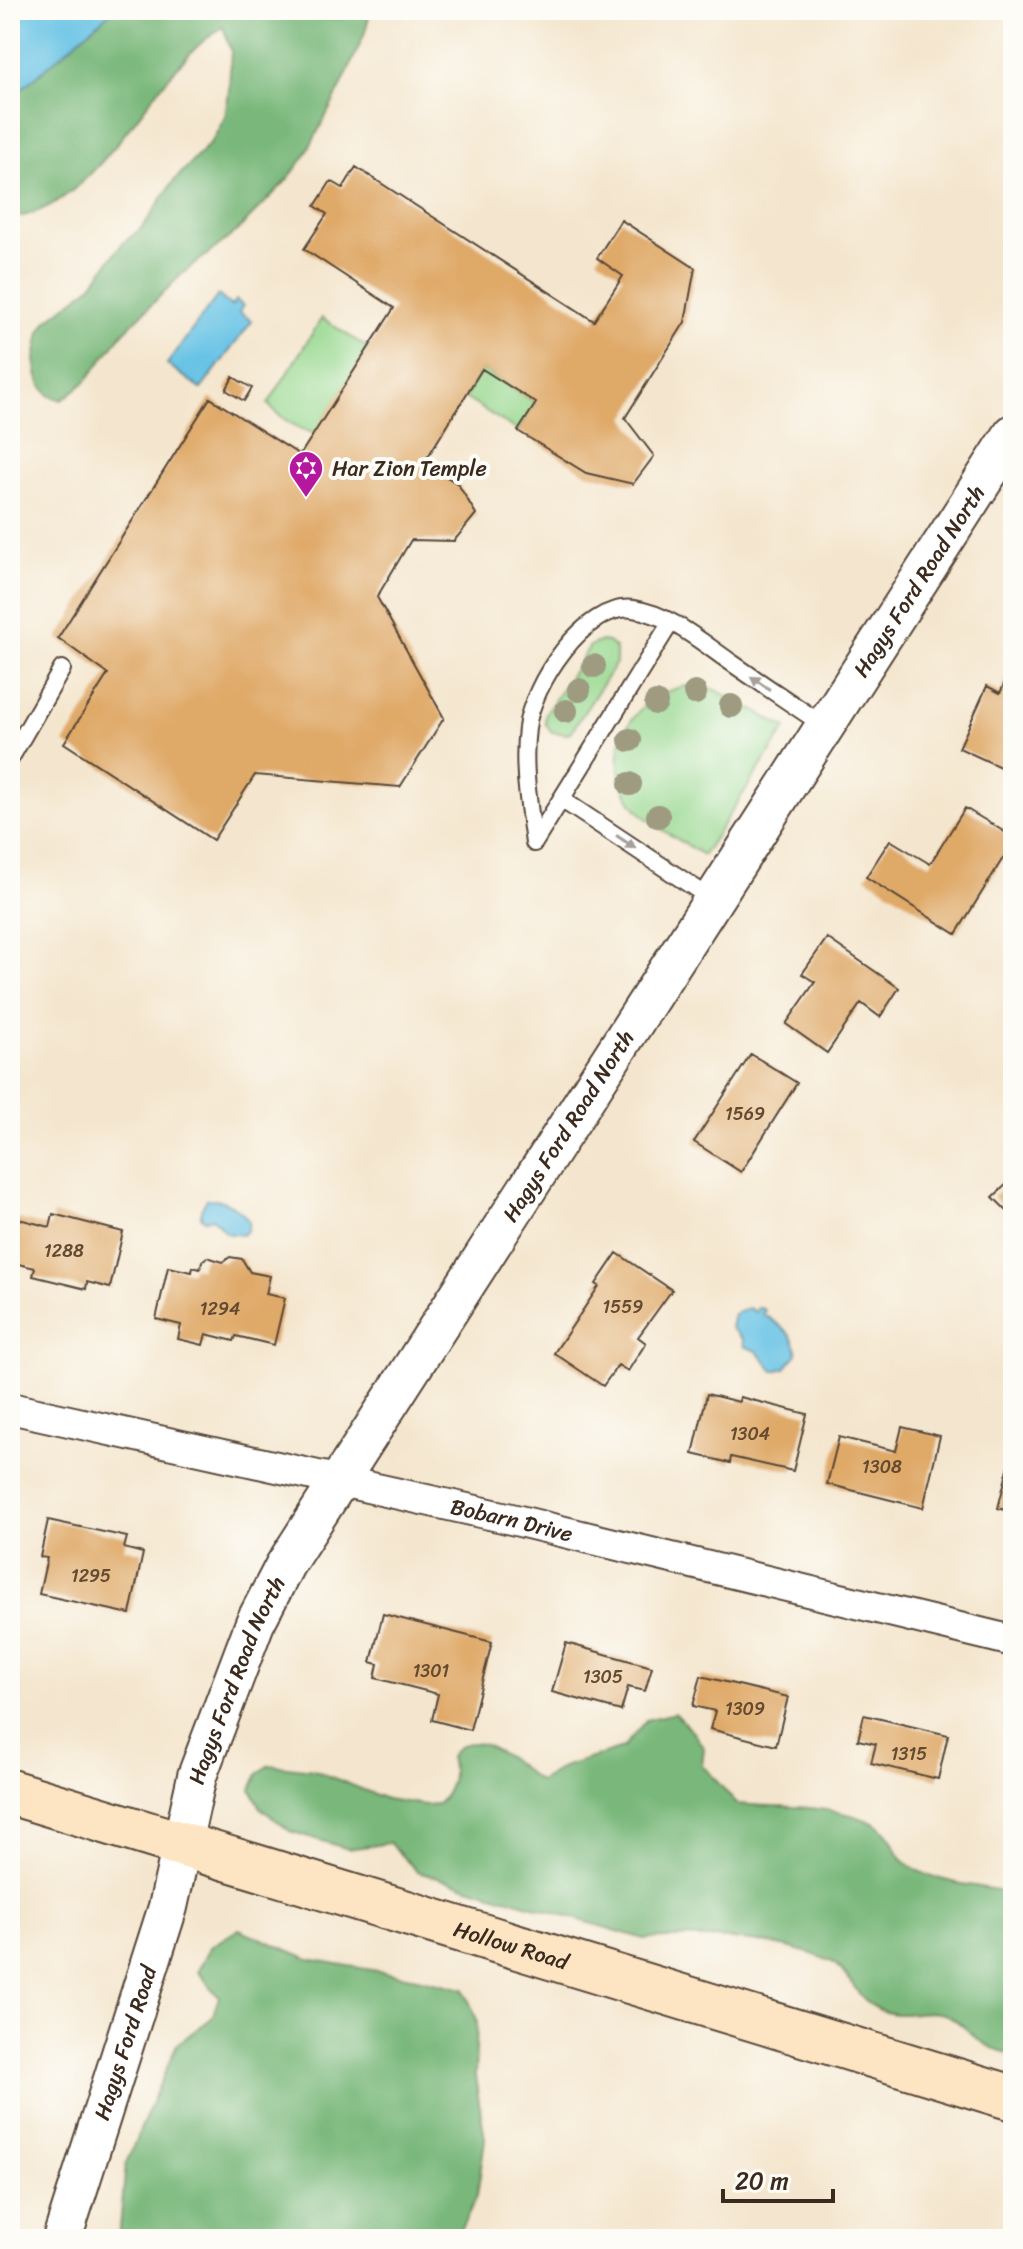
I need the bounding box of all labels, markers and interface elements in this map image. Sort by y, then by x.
synagogue icon: Har Zion Temple [287,449,325,499]
place label: Har Zion Temple [332,449,487,488]
street label: Hagys Ford Road North [842,477,996,685]
one-way arrow [750,675,771,690]
one-way arrow [616,834,637,849]
street label: Hagys Ford Road North [492,1022,645,1230]
house number: 1569 [725,1098,765,1130]
house number: 1288 [44,1235,84,1267]
house number: 1559 [603,1291,643,1323]
house number: 1294 [200,1293,240,1325]
house number: 1304 [730,1418,770,1450]
house number: 1308 [862,1451,902,1483]
street label: Bobarn Drive [447,1487,577,1553]
house number: 1295 [71,1560,111,1592]
street label: Hagys Ford Road North [177,1569,296,1788]
house number: 1301 [413,1655,450,1687]
house number: 1305 [583,1661,623,1693]
house number: 1309 [725,1693,765,1725]
house number: 1315 [891,1738,927,1770]
street label: Hollow Road [449,1909,575,1982]
street label: Hagys Ford Road [82,1959,168,2125]
scale bar [723,2153,833,2203]
text: 20 m [735,2160,789,2202]

